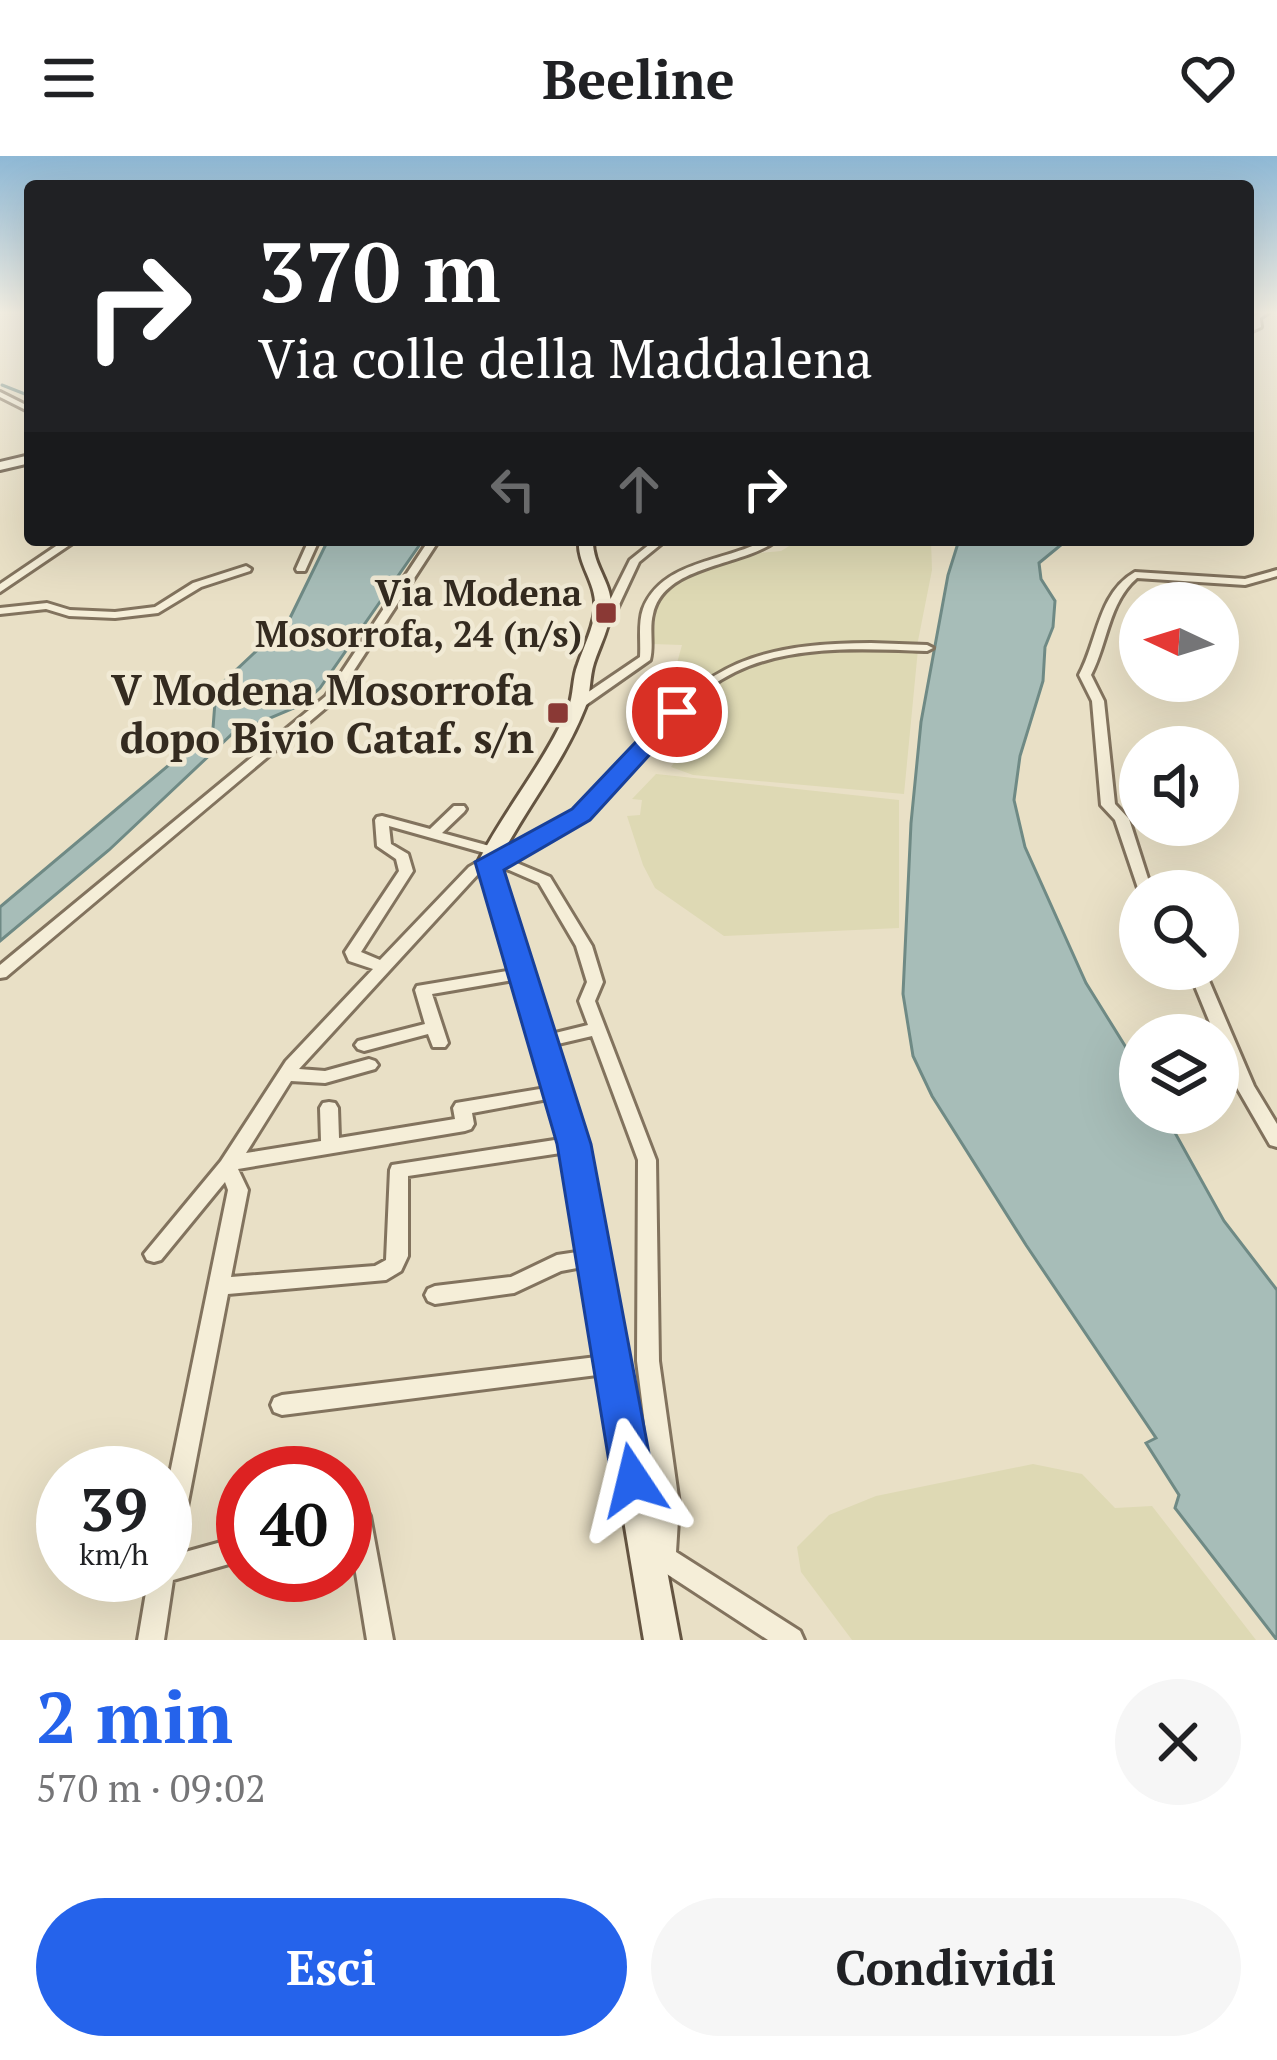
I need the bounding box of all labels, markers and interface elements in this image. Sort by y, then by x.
text: Beeline [542,43,735,114]
icon: menu [36,45,102,111]
icon: heart [1175,45,1241,111]
text: 370 m [258,215,501,326]
icon: right [60,228,216,384]
text: Via colle della Maddalena [258,322,873,393]
icon: left [480,456,546,522]
icon: ahead [606,456,672,522]
icon: right [732,456,798,522]
place label: Via Modena Mosorrofa, 24 (n/s) [255,569,582,657]
north arrow [1119,582,1239,702]
map controls [1119,582,1239,1134]
marker: Via Modena Mosorrofa, 24 (n/s) [593,600,619,626]
place label: V Modena Mosorrofa dopo Bivio Cataf. s/n [111,661,534,765]
pin [626,661,728,763]
icon: arrive [644,679,710,745]
marker: V Modena Mosorrofa dopo Bivio Cataf. s/n [545,700,571,726]
button: sound [1119,726,1239,846]
button: search [1119,870,1239,990]
button: layers [1119,1014,1239,1134]
position arrow [570,1417,696,1543]
speed limit sign: 40 [216,1446,372,1602]
text: 39 [80,1469,148,1548]
text: km/h [79,1534,149,1574]
text: 2 min [36,1668,233,1764]
button: close [1115,1679,1241,1805]
text: 570 m · 09:02 [36,1761,266,1813]
button: Esci [36,1898,627,2036]
button: Condividi [651,1898,1241,2036]

